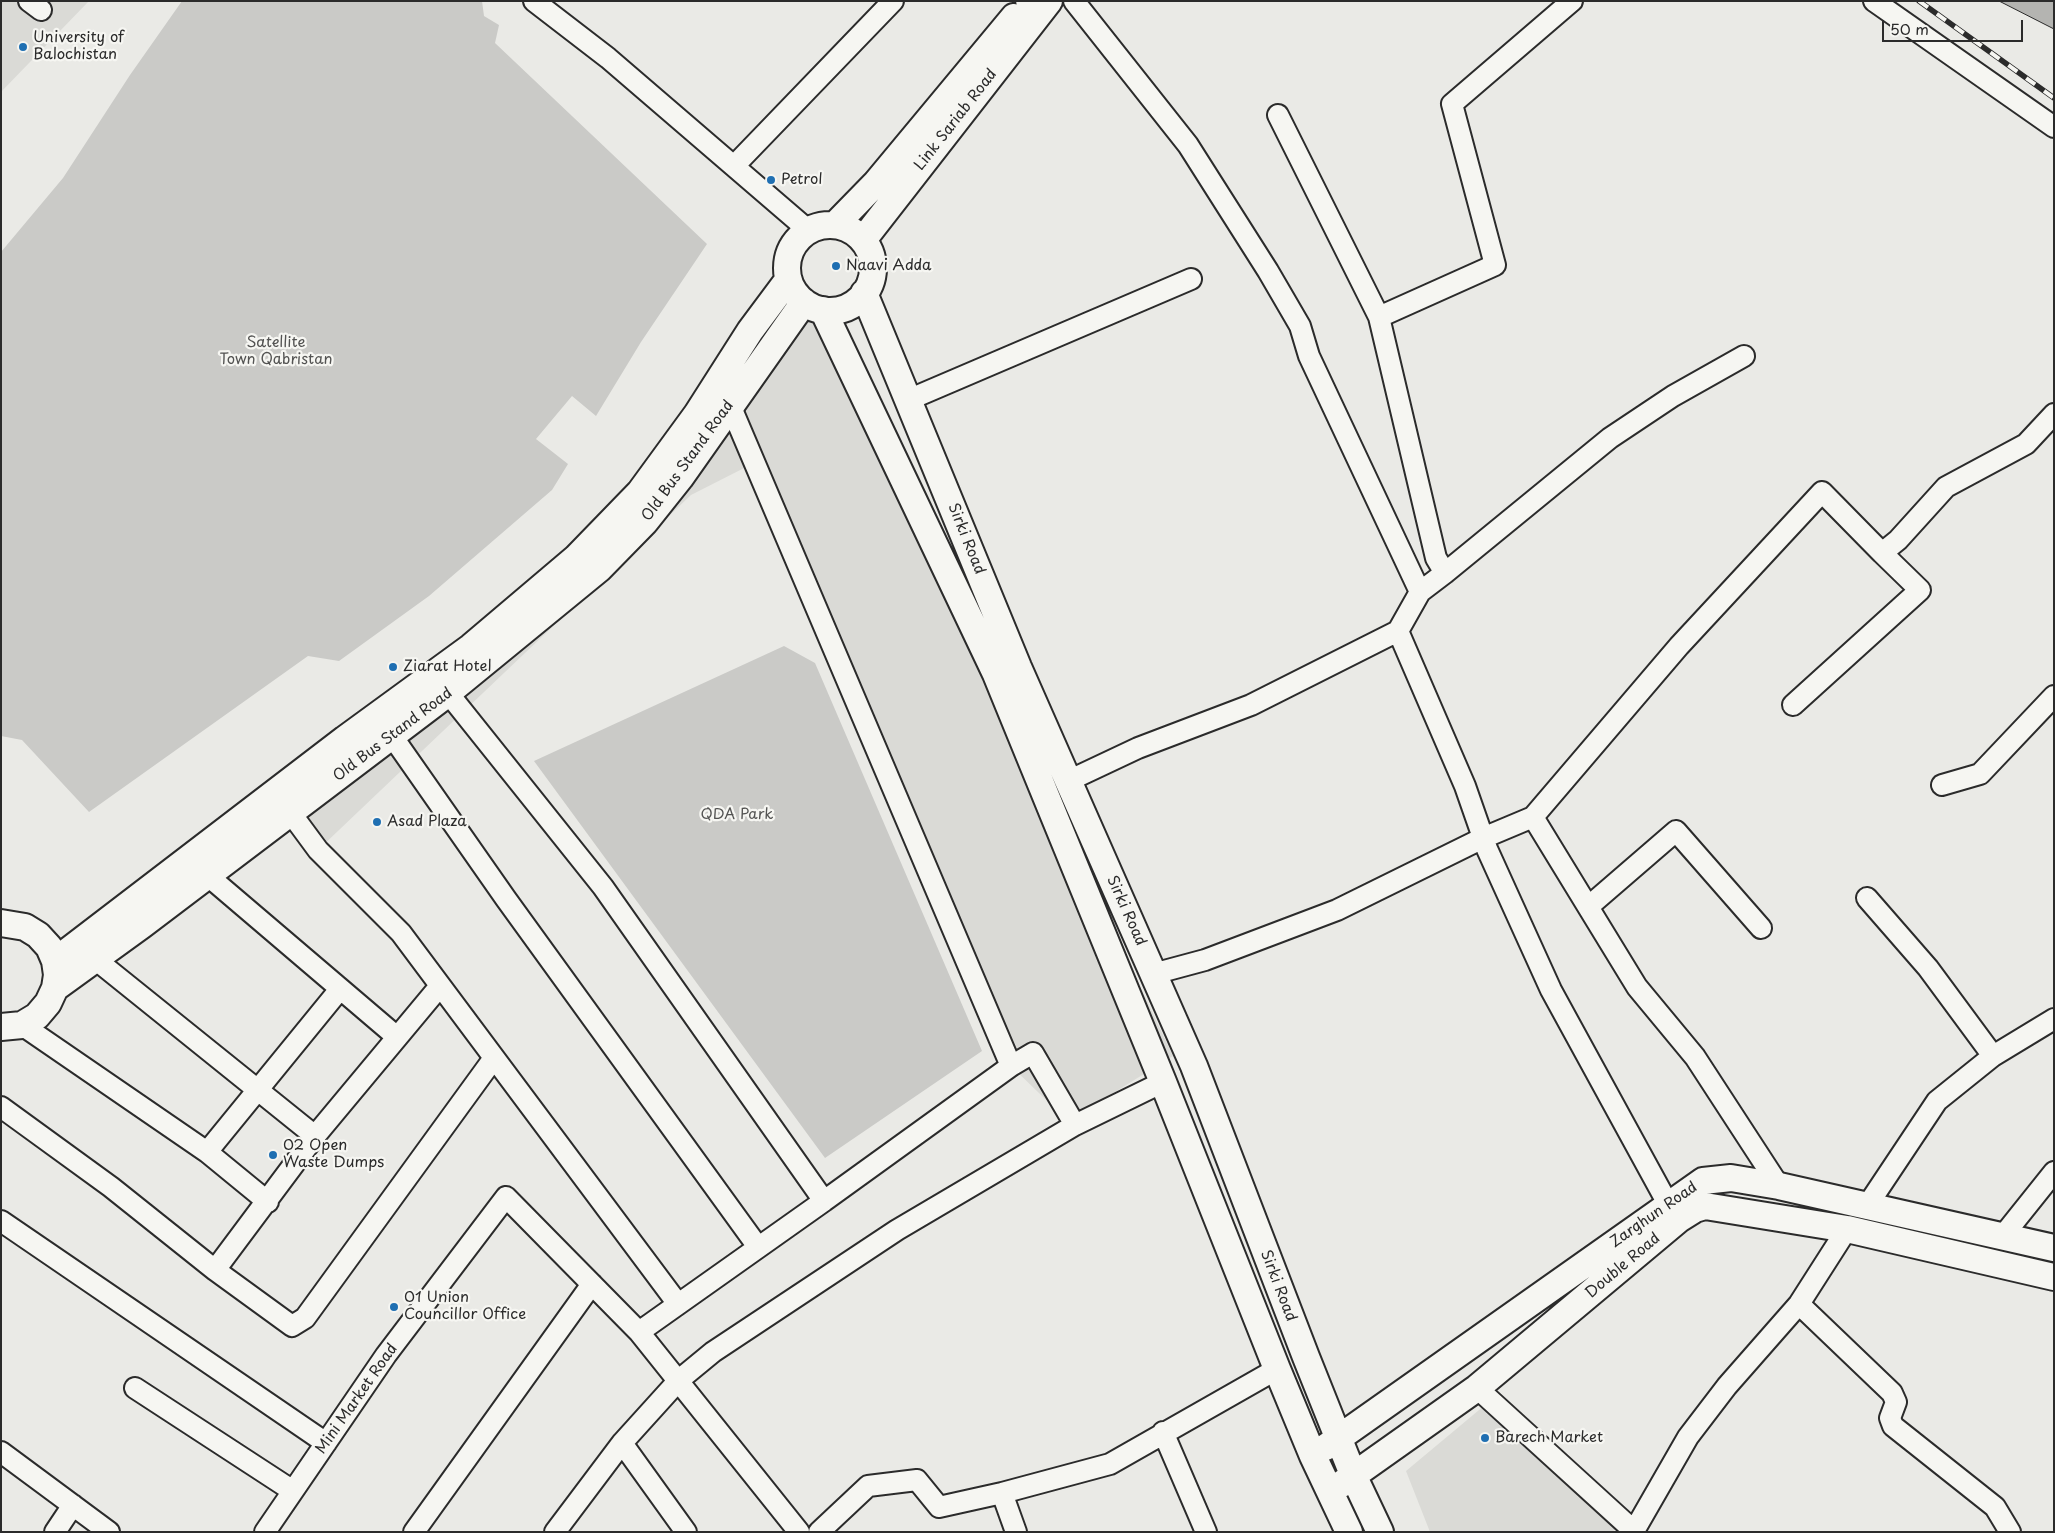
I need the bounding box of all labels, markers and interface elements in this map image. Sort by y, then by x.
scale bar [1885,10,2026,42]
text: 50 m [1890,17,1929,40]
place label: University of Balochistan [33,29,124,64]
marker: University of Balochistan [17,41,29,53]
street label: Link Sariab Road [911,66,1001,174]
place label: Petrol [781,171,823,189]
marker: Petrol [765,174,777,186]
place label: Naavi Adda [846,257,931,275]
marker: Naavi Adda [830,260,842,272]
park label: Satellite Town Qabristan [219,334,333,369]
street label: Old Bus Stand Road [638,397,738,525]
street label: Sirki Road [944,501,988,577]
place label: Ziarat Hotel [403,658,492,676]
marker: Ziarat Hotel [387,661,399,673]
street label: Old Bus Stand Road [330,684,456,786]
park label: QDA Park [701,806,773,824]
place label: Asad Plaza [387,813,467,831]
marker: Asad Plaza [371,816,383,828]
street label: Sirki Road [1103,873,1149,949]
place label: 02 Open Waste Dumps [283,1137,384,1172]
marker: 02 Open Waste Dumps [267,1149,279,1161]
street label: Zarghun Road [1607,1178,1701,1252]
street label: Double Road [1582,1230,1664,1302]
street label: Sirki Road [1256,1248,1300,1324]
place label: 01 Union Councillor Office [404,1289,526,1324]
marker: 01 Union Councillor Office [388,1301,400,1313]
street label: Mini Market Road [312,1341,402,1457]
place label: Barech Market [1495,1429,1603,1447]
marker: Barech Market [1479,1432,1491,1444]

